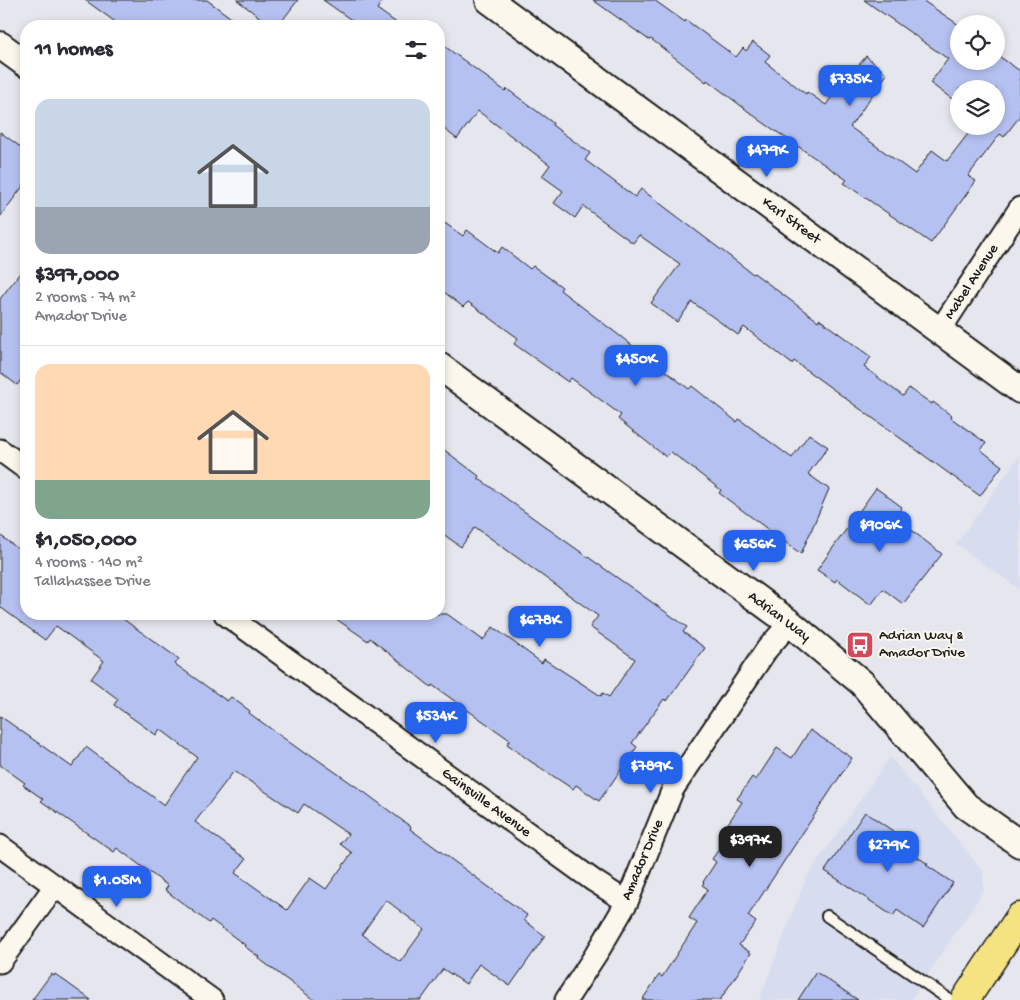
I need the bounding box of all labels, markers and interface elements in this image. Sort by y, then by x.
map controls [950,15,1005,135]
button: locate [950,15,1005,70]
icon: filters [402,36,430,64]
text: 11 homes [35,38,113,63]
pin: $735K [815,64,885,107]
text: $735K [829,71,871,90]
button: layers [950,80,1005,135]
icon: home [188,131,278,221]
pin: $479K [732,136,802,178]
text: $479K [747,142,787,161]
street label: Karl Street [758,194,826,250]
street label: Mabel Avenue [941,241,1003,323]
text: $397,000 [35,264,119,289]
text: 2 rooms · 74 m² [35,289,136,308]
text: Amador Drive [35,308,127,327]
pin: $450K [601,344,671,387]
text: $450K [615,351,657,370]
icon: home [188,397,278,487]
pin: $906K [845,510,915,553]
text: $906K [859,517,901,536]
text: $1,050,000 [35,529,137,554]
pin: $656K [719,530,789,572]
text: $656K [734,536,774,555]
text: 4 rooms · 140 m² [35,554,143,573]
text: Tallahassee Drive [35,573,150,592]
street label: Adrian Way [744,588,814,647]
pin: $678K [505,606,575,648]
text: $678K [519,612,561,631]
place label: Adrian Way & Amador Drive [879,627,965,662]
bus stop icon: Adrian Way & Amador Drive [845,630,875,660]
pin: $534K [401,702,471,744]
text: $534K [416,708,456,727]
pin: $789K [616,752,686,794]
text: $789K [630,758,672,777]
street label: Gainsville Avenue [438,764,535,842]
street label: Amador Drive [618,817,668,903]
pin: $397K [715,826,785,868]
pin: $279K [853,830,923,873]
text: $397K [730,832,770,851]
text: $279K [868,837,908,856]
pin: $1.05M [76,866,158,908]
text: $1.05M [93,872,141,891]

